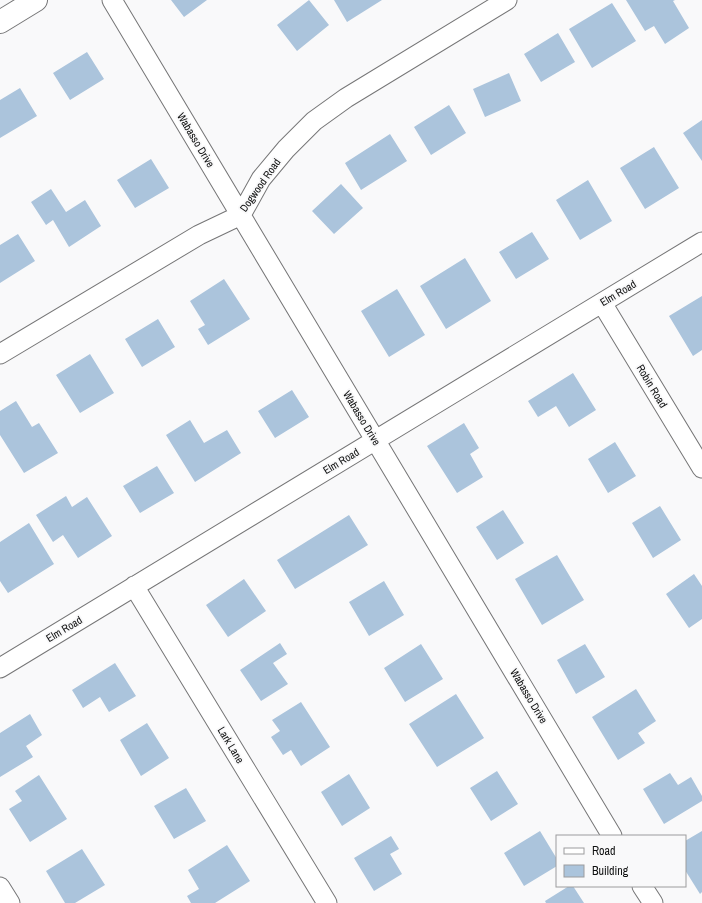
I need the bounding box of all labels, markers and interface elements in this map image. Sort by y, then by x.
street label: Wabasso Drive [174,110,218,170]
street label: Dogwood Road [236,156,284,214]
street label: Elm Road [597,277,639,309]
street label: Robin Road [634,362,670,410]
street label: Wabasso Drive [340,388,384,448]
street label: Elm Road [320,445,362,477]
street label: Elm Road [43,613,85,645]
street label: Wabasso Drive [507,666,551,726]
street label: Lark Lane [215,724,247,766]
legend [556,835,686,887]
text: Road [592,843,616,859]
text: Building [592,863,629,879]

